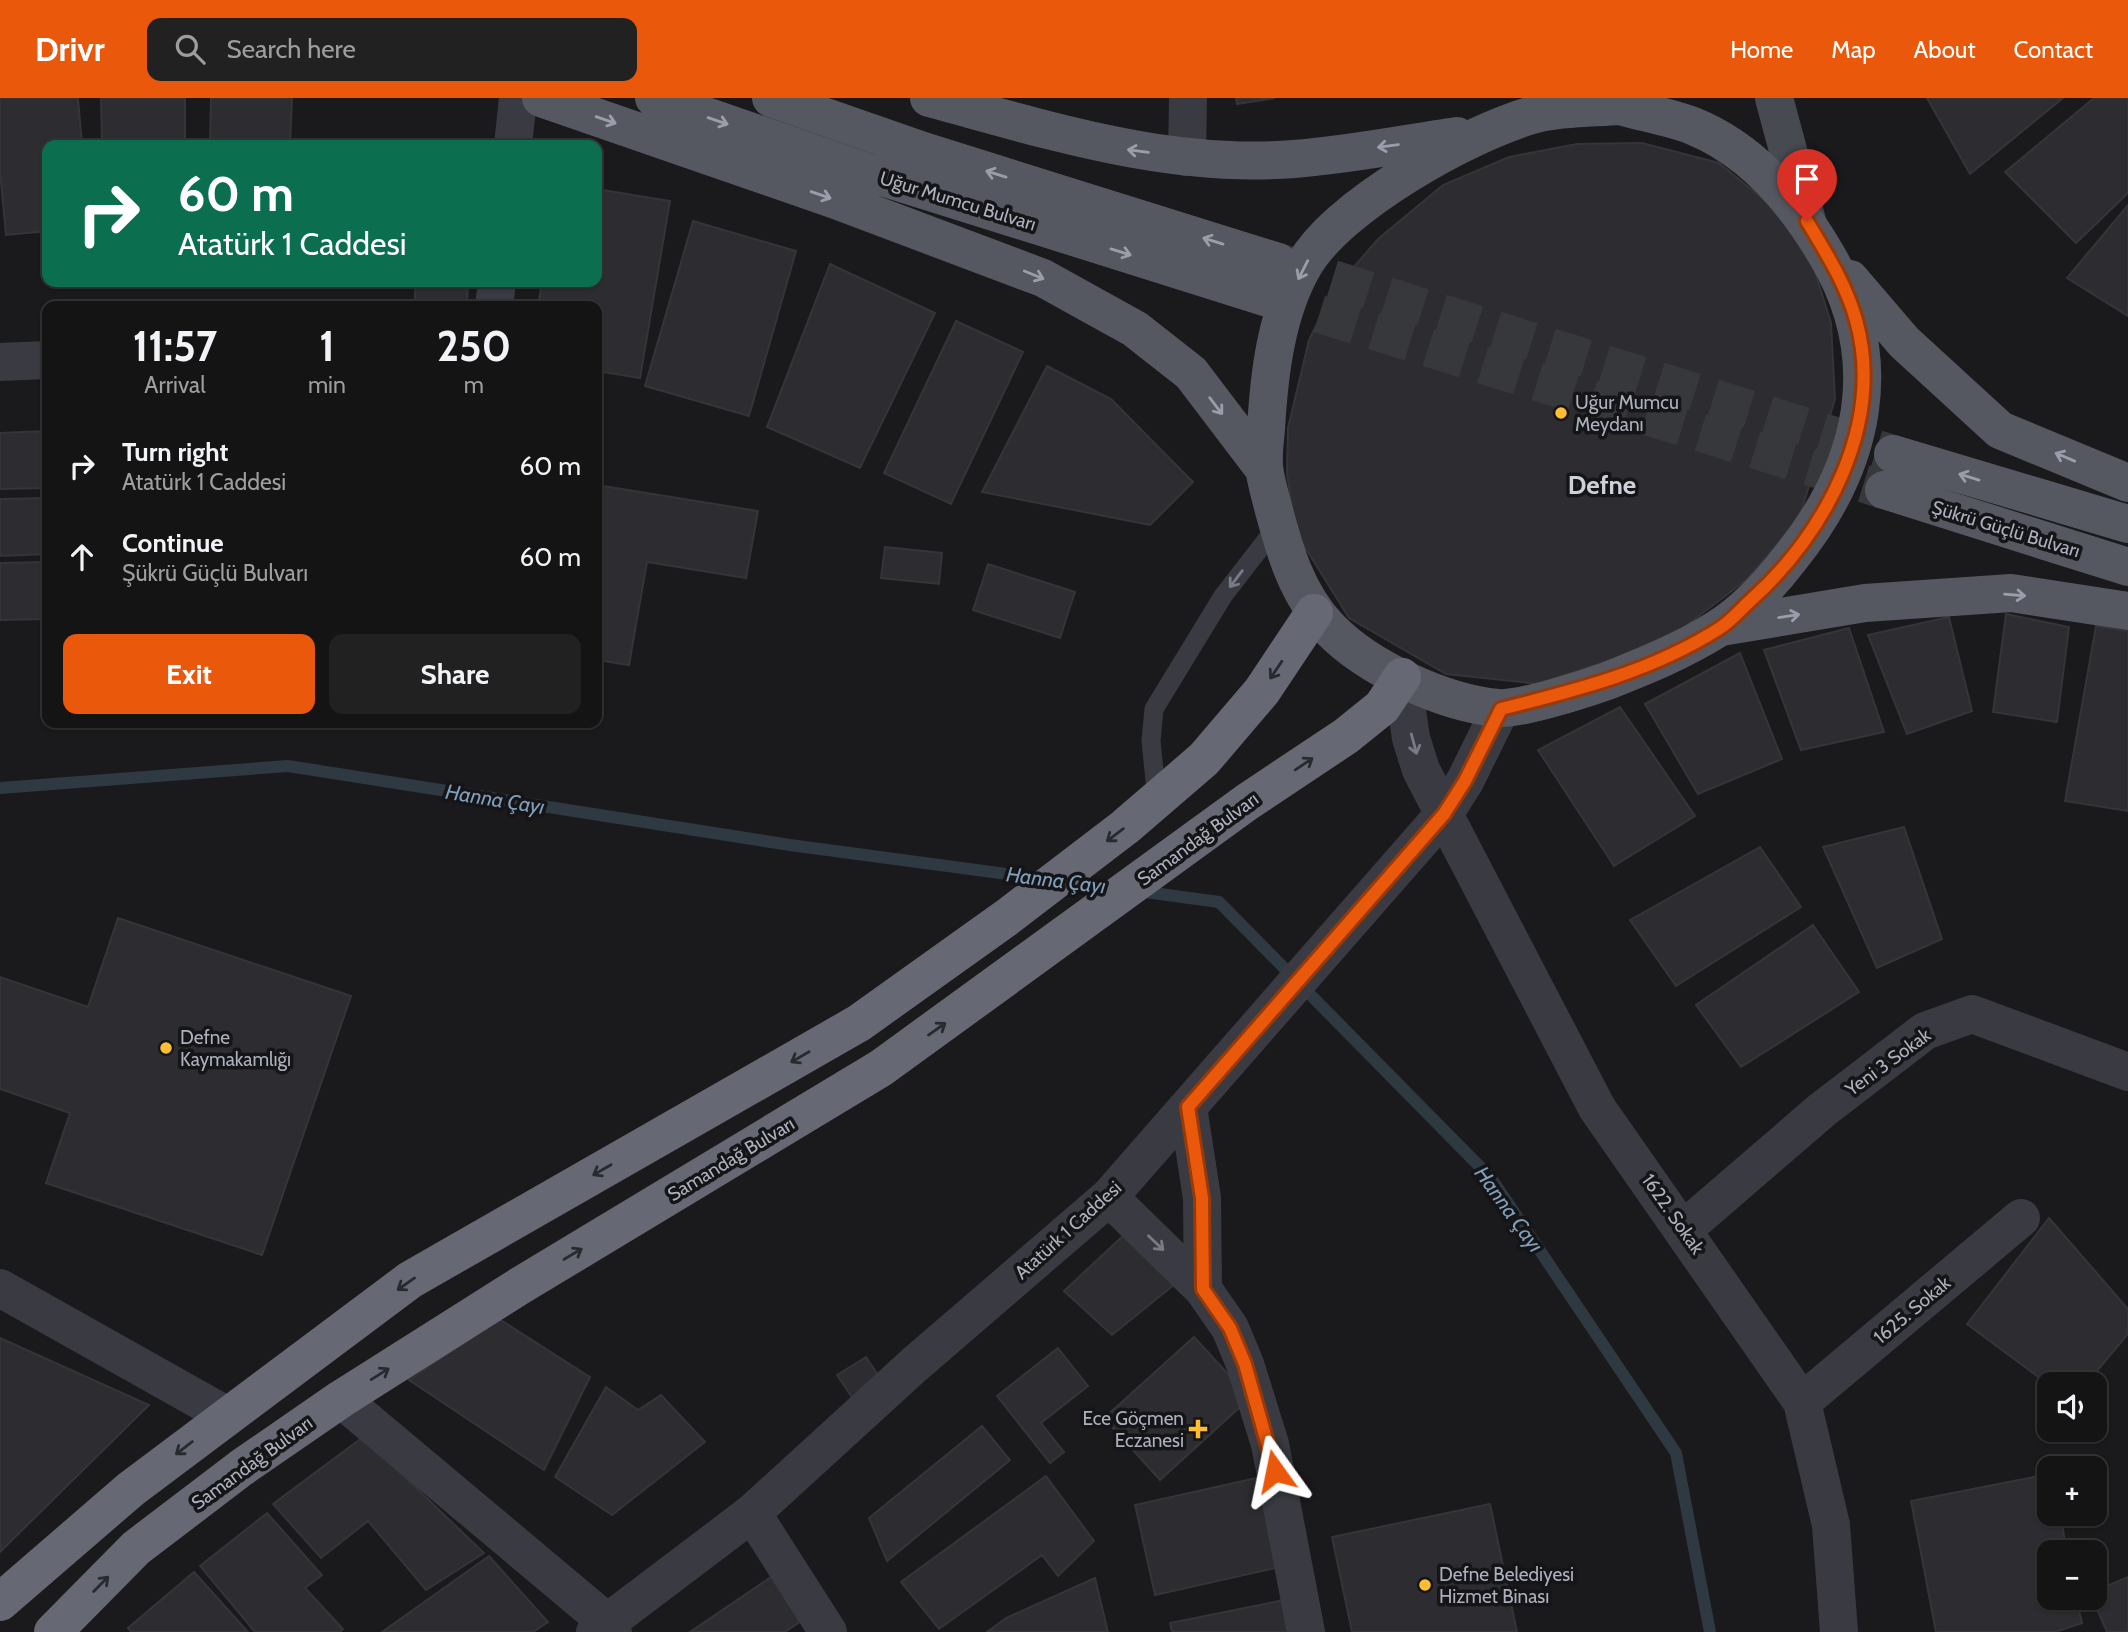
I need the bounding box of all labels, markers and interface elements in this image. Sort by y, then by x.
search box [147,18,637,81]
text: Drivr [35,29,105,69]
icon: search [171,30,209,68]
text: Search here [227,33,356,65]
text: Home [1730,35,1793,64]
text: Map [1831,35,1876,64]
text: About [1914,35,1976,64]
text: Contact [2014,35,2093,64]
one-way arrow [595,114,617,127]
one-way arrow [707,116,729,128]
one-way arrow [1377,139,1400,152]
one-way arrow [1127,144,1150,157]
pin [1777,149,1837,221]
icon: arrive [1788,160,1826,198]
text: 60 m [178,164,294,223]
street label: Uğur Mumcu Bulvarı [877,166,1039,236]
one-way arrow [985,166,1007,179]
icon: right [63,168,154,259]
one-way arrow [809,190,831,202]
text: Atatürk 1 Caddesi [178,224,407,263]
one-way arrow [1202,234,1224,247]
one-way arrow [1110,246,1132,259]
one-way arrow [1296,259,1310,280]
one-way arrow [1023,269,1044,282]
text: 11:57 [133,320,217,372]
text: 1 [319,320,335,372]
text: 250 [437,320,511,372]
text: Arrival [144,371,206,399]
text: min [308,371,346,399]
text: m [464,371,484,399]
place label: Uğur Mumcu Meydanı [1575,391,1679,436]
one-way arrow [1208,397,1223,415]
marker: Uğur Mumcu Meydanı [1553,405,1569,421]
text: Turn right [122,436,228,468]
icon: right [63,447,101,485]
text: 60 m [519,450,581,482]
one-way arrow [2055,450,2076,463]
text: Atatürk 1 Caddesi [122,468,286,496]
district label: Defne [1568,469,1636,501]
one-way arrow [1958,469,1980,482]
street label: Şükrü Güçlü Bulvarı [1929,496,2083,562]
text: Continue [122,527,224,559]
icon: ahead [63,538,101,576]
text: 60 m [519,541,581,573]
text: Şükrü Güçlü Bulvarı [122,559,308,587]
one-way arrow [1229,569,1243,588]
one-way arrow [2003,589,2026,602]
one-way arrow [1777,609,1800,622]
button: Exit [63,634,315,714]
button: Share [329,634,581,714]
one-way arrow [1269,659,1283,679]
one-way arrow [1408,733,1421,755]
one-way arrow [1294,757,1313,771]
water label: Hanna Çayı [444,779,546,819]
street label: Samandağ Bulvarı [1133,787,1263,891]
one-way arrow [1106,828,1124,843]
water label: Hanna Çayı [1005,861,1107,899]
one-way arrow [927,1022,946,1036]
street label: Yeni 3 Sokak [1840,1023,1936,1101]
place label: Defne Kaymakamlığı [180,1026,291,1071]
marker: Defne Kaymakamlığı [158,1040,174,1056]
one-way arrow [790,1051,811,1064]
street label: Samandağ Bulvarı [663,1112,799,1206]
water label: Hanna Çayı [1469,1161,1549,1257]
one-way arrow [593,1163,613,1177]
street label: 1622. Sokak [1637,1169,1709,1259]
street label: Atatürk 1 Caddesi [1010,1176,1126,1284]
one-way arrow [1147,1234,1164,1251]
one-way arrow [563,1247,583,1261]
street label: 1625. Sokak [1869,1271,1955,1349]
one-way arrow [397,1277,416,1291]
one-way arrow [370,1367,390,1381]
map controls [2037,1372,2107,1610]
button: sound [2037,1372,2107,1442]
place label: Ece Göçmen Eczanesi [1083,1407,1184,1452]
street label: Samandağ Bulvarı [187,1411,317,1515]
marker: Ece Göçmen Eczanesi [1190,1421,1206,1437]
position arrow [1238,1434,1312,1508]
one-way arrow [175,1441,193,1456]
button: + [2037,1456,2107,1526]
button: − [2037,1540,2107,1610]
place label: Defne Belediyesi Hizmet Binası [1439,1563,1574,1608]
one-way arrow [92,1575,109,1592]
marker: Defne Belediyesi Hizmet Binası [1417,1577,1433,1593]

